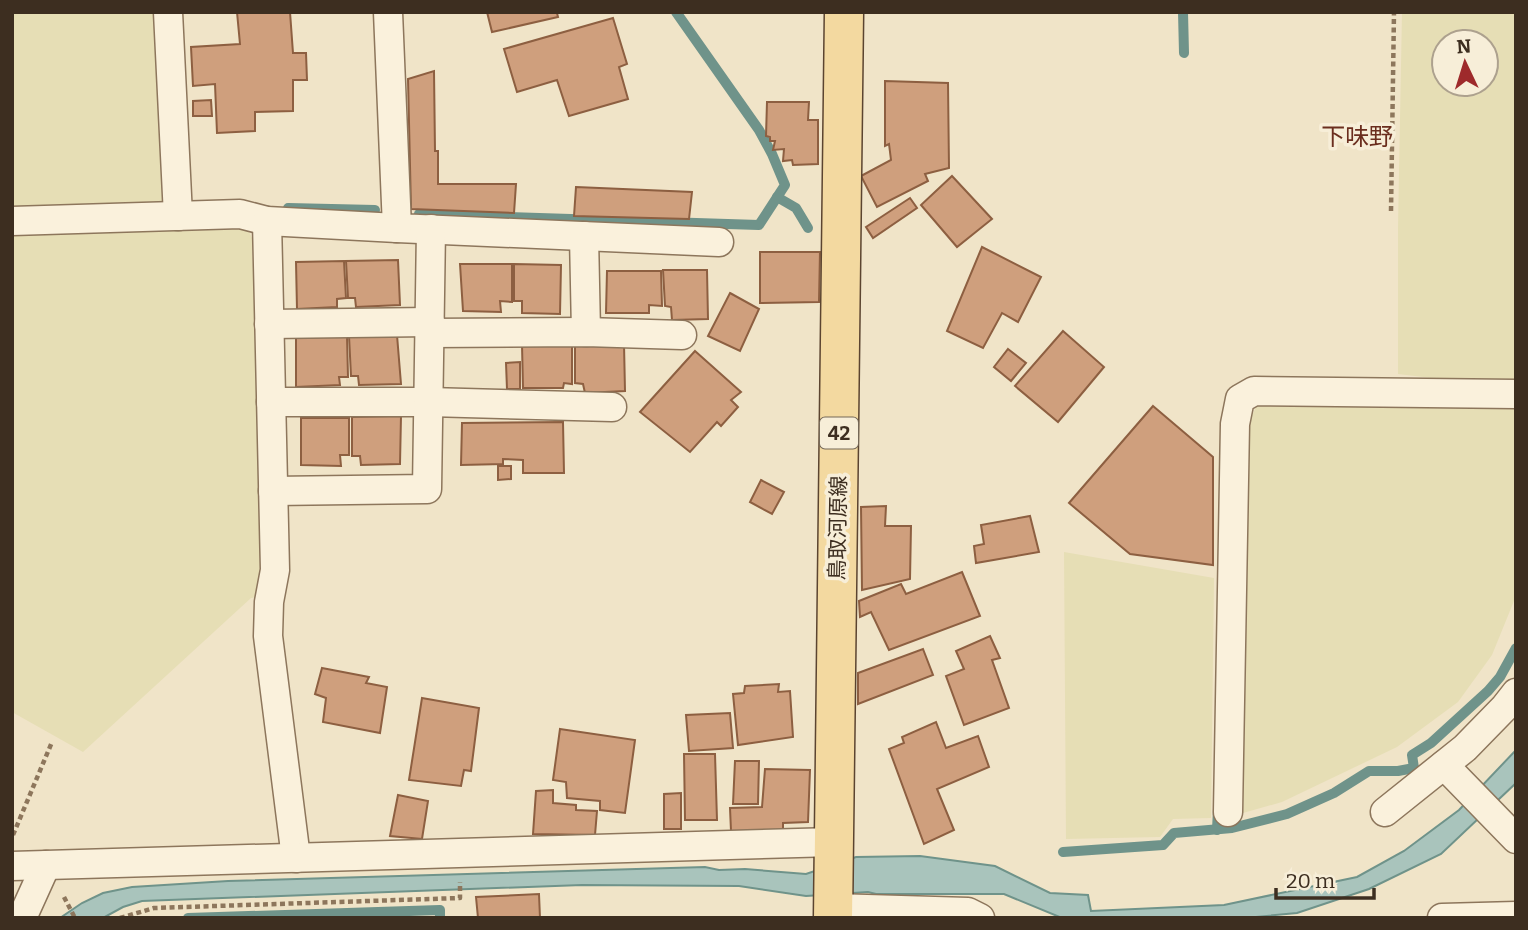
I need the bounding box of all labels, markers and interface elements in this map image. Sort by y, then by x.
north arrow [1430,28,1500,98]
text: N [1456,35,1472,59]
district label: 下味野 [1321,123,1393,151]
road number: 42 [820,418,858,448]
street label: 鳥取河原線 [824,475,852,581]
scale bar [1276,856,1374,900]
text: 20 m [1286,868,1335,894]

